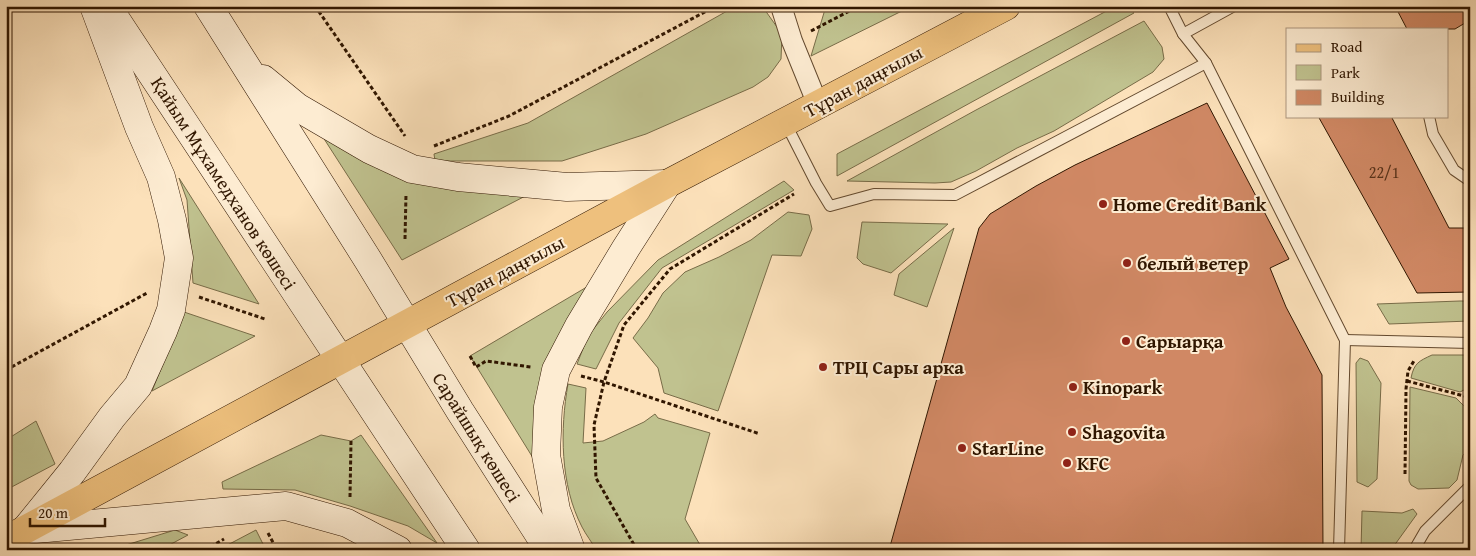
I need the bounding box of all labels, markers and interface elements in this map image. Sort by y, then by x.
legend [1286,28,1448,118]
text: Road [1331,36,1362,57]
street label: Тұран даңғылы [799,38,927,124]
text: Park [1331,62,1360,83]
street label: Қайым Мұхамедханов көшесі [144,71,304,295]
text: Building [1331,86,1385,107]
house number: 22/1 [1369,160,1399,184]
place label: Home Credit Bank [1113,190,1266,218]
marker: Home Credit Bank [1097,198,1109,210]
street label: Тұран даңғылы [441,228,569,314]
place label: белый ветер [1137,249,1248,277]
marker: белый ветер [1121,257,1133,269]
place label: Сарыарқа [1136,327,1224,355]
marker: Сарыарқа [1120,335,1132,347]
place label: ТРЦ Сары арка [833,353,964,381]
marker: ТРЦ Сары арка [817,361,829,373]
street label: Сарайшық көшесі [426,367,528,507]
place label: Kinopark [1083,373,1163,401]
marker: Kinopark [1067,381,1079,393]
place label: Shagovita [1082,418,1166,446]
marker: Shagovita [1066,426,1078,438]
place label: StarLine [972,434,1044,462]
marker: StarLine [956,442,968,454]
place label: KFC [1077,449,1110,477]
marker: KFC [1061,457,1073,469]
scale bar [30,496,105,528]
text: 20 m [38,502,69,523]

